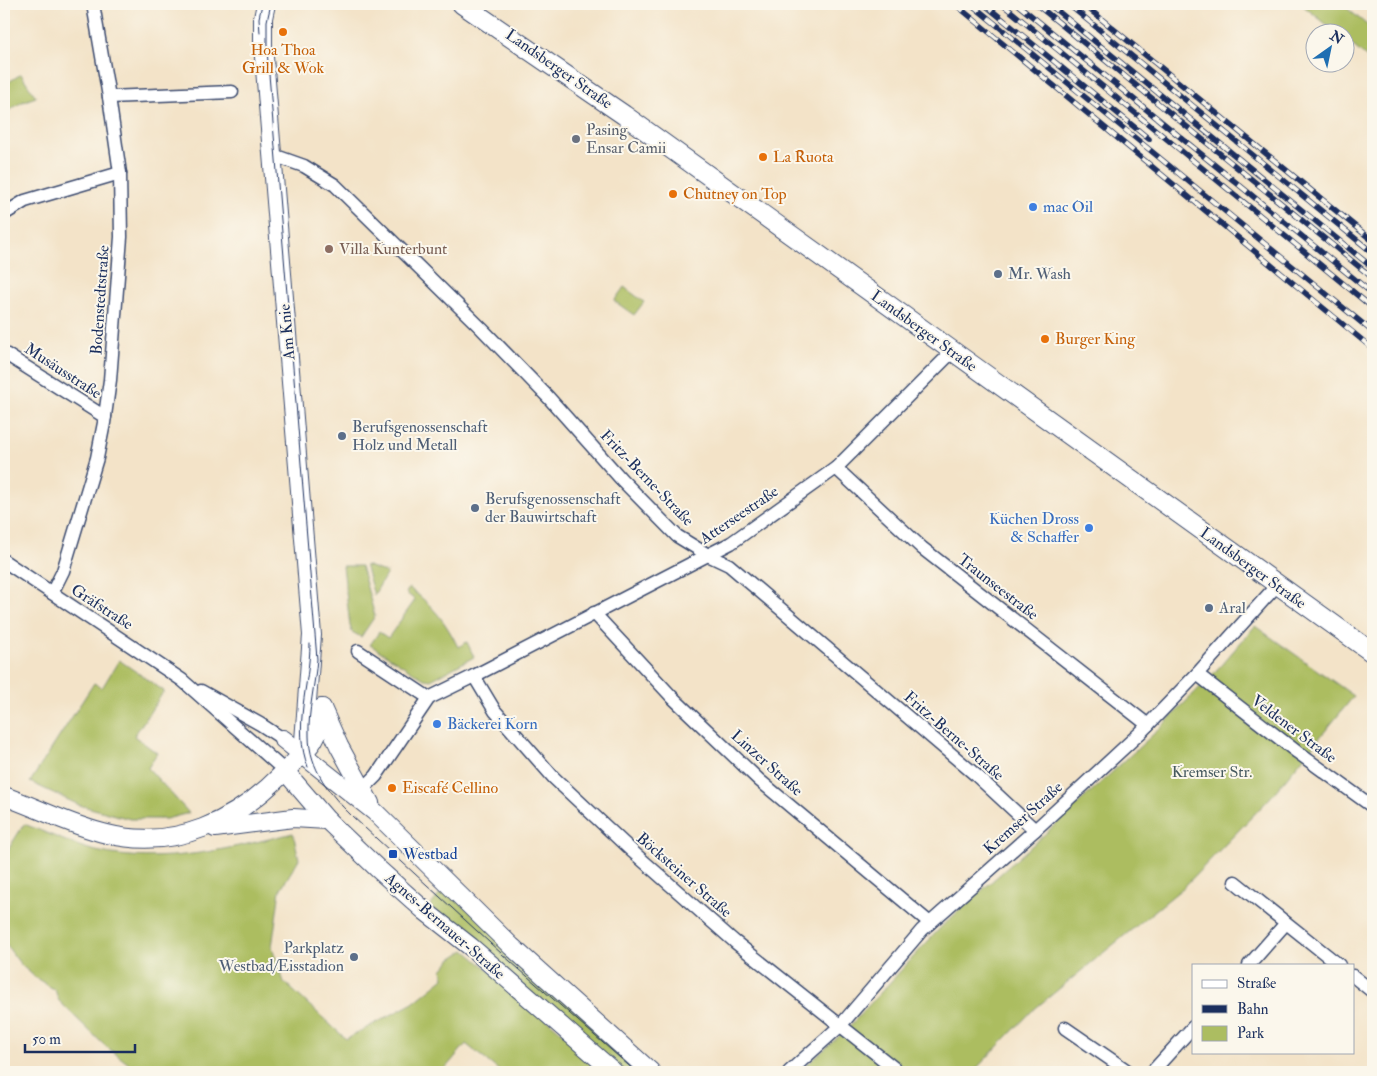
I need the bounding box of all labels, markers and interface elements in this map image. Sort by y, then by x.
north arrow [1304,22,1354,72]
street label: Landsberger Straße [502,25,617,114]
marker: Hoa Thoa Grill & Wok [277,26,289,38]
text: N [1326,26,1347,48]
place label: Hoa Thoa Grill & Wok [242,40,324,78]
place label: Pasing Ensar Camii [586,120,666,158]
marker: Pasing Ensar Camii [570,133,582,145]
place label: La Ruota [773,147,834,167]
marker: La Ruota [757,151,769,163]
place label: Chutney on Top [683,184,787,205]
marker: Chutney on Top [667,188,679,200]
place label: mac Oil [1043,197,1093,217]
marker: mac Oil [1027,201,1039,213]
place label: Villa Kunterbunt [339,239,447,259]
marker: Villa Kunterbunt [323,243,335,255]
street label: Bodenstedtstraße [86,244,114,356]
place label: Mr. Wash [1008,264,1072,284]
marker: Mr. Wash [992,268,1004,280]
street label: Landsberger Straße [867,286,981,376]
street label: Am Knie [275,303,300,362]
place label: Burger King [1055,329,1136,349]
marker: Burger King [1039,333,1051,345]
street label: Musäusstraße [21,339,106,403]
place label: Berufsgenossenschaft Holz und Metall [352,417,488,455]
street label: Fritz-Berne-Straße [596,426,698,531]
marker: Berufsgenossenschaft Holz und Metall [336,430,348,442]
street label: Atterseestraße [695,481,782,549]
place label: Berufsgenossenschaft der Bauwirtschaft [485,489,621,527]
marker: Berufsgenossenschaft der Bauwirtschaft [469,502,481,514]
place label: Küchen Dross & Schaffer [989,509,1079,547]
marker: Küchen Dross & Schaffer [1083,522,1095,534]
street label: Landsberger Straße [1196,523,1310,613]
street label: Traunseestraße [954,549,1042,625]
street label: Gräfstraße [67,580,137,635]
place label: Aral [1218,598,1246,618]
marker: Aral [1203,602,1215,614]
street label: Fritz-Berne-Straße [900,687,1008,785]
street label: Veldener Straße [1247,690,1341,768]
place label: Bäckerei Korn [447,714,538,734]
marker: Bäckerei Korn [431,718,443,730]
street label: Linzer Straße [727,726,807,801]
park label: Kremser Str. [1172,762,1252,782]
street label: Kremser Straße [979,777,1067,859]
place label: Eiscafé Cellino [402,778,499,798]
marker: Eiscafé Cellino [386,782,398,794]
street label: Böcksteiner Straße [632,828,736,922]
place label: Westbad [402,844,458,864]
marker: Westbad [387,848,399,860]
street label: Agnes-Bernauer-Straße [380,868,509,984]
place label: Parkplatz Westbad/Eisstadion [218,938,344,976]
marker: Parkplatz Westbad/Eisstadion [348,951,360,963]
legend [1192,964,1354,1054]
text: Straße [1237,974,1276,993]
text: Bahn [1237,1000,1269,1019]
scale bar [25,1021,135,1053]
text: Park [1237,1024,1264,1043]
text: 50 m [32,1030,61,1049]

